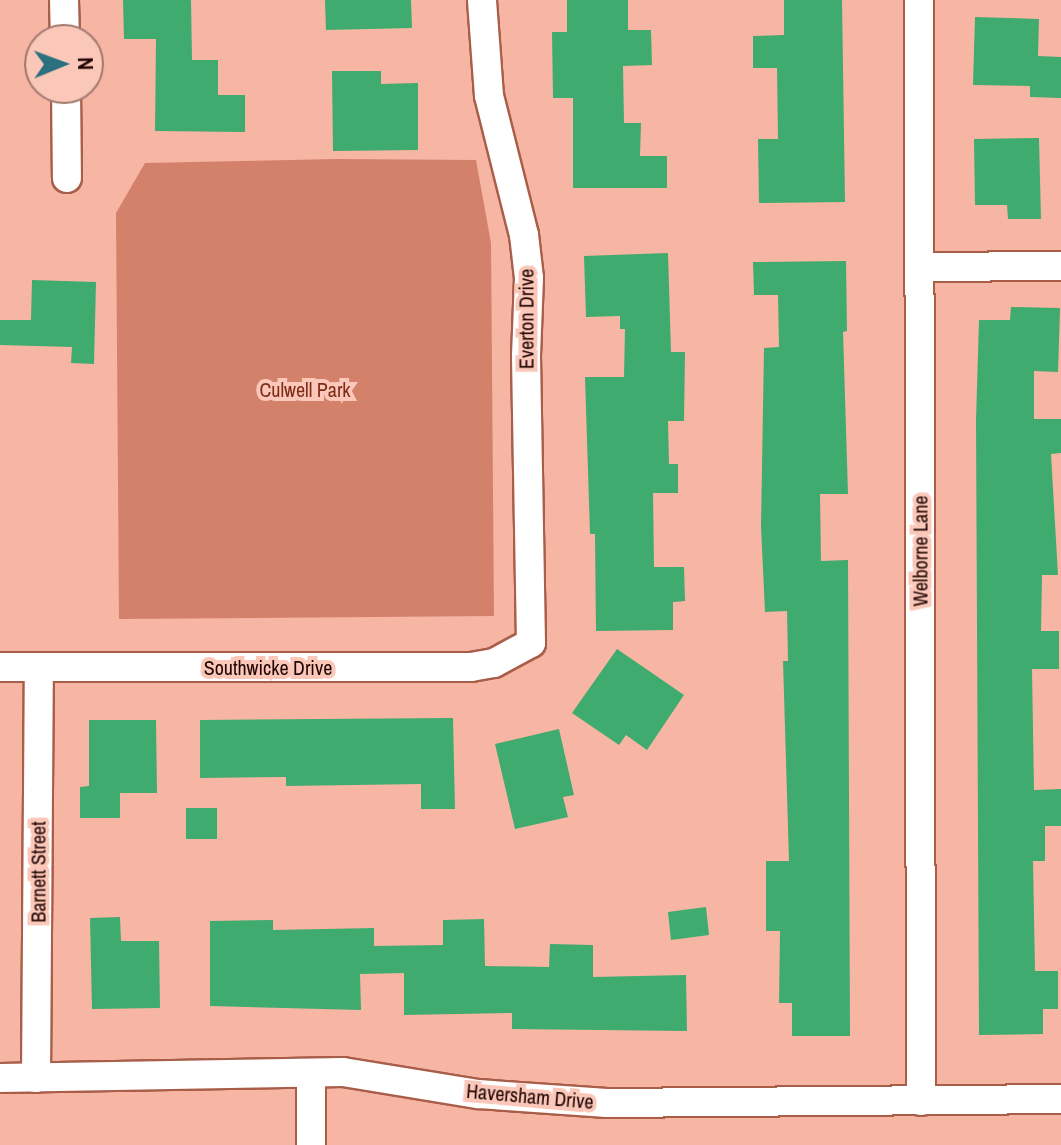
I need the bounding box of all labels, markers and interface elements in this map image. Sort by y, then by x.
north arrow [24,24,104,104]
text: N [71,57,101,70]
street label: Everton Drive [514,269,538,369]
park label: Culwell Park [259,377,351,401]
street label: Welborne Lane [908,496,932,606]
street label: Southwicke Drive [204,655,332,679]
street label: Barnett Street [26,821,50,923]
street label: Haversham Drive [465,1078,595,1114]

